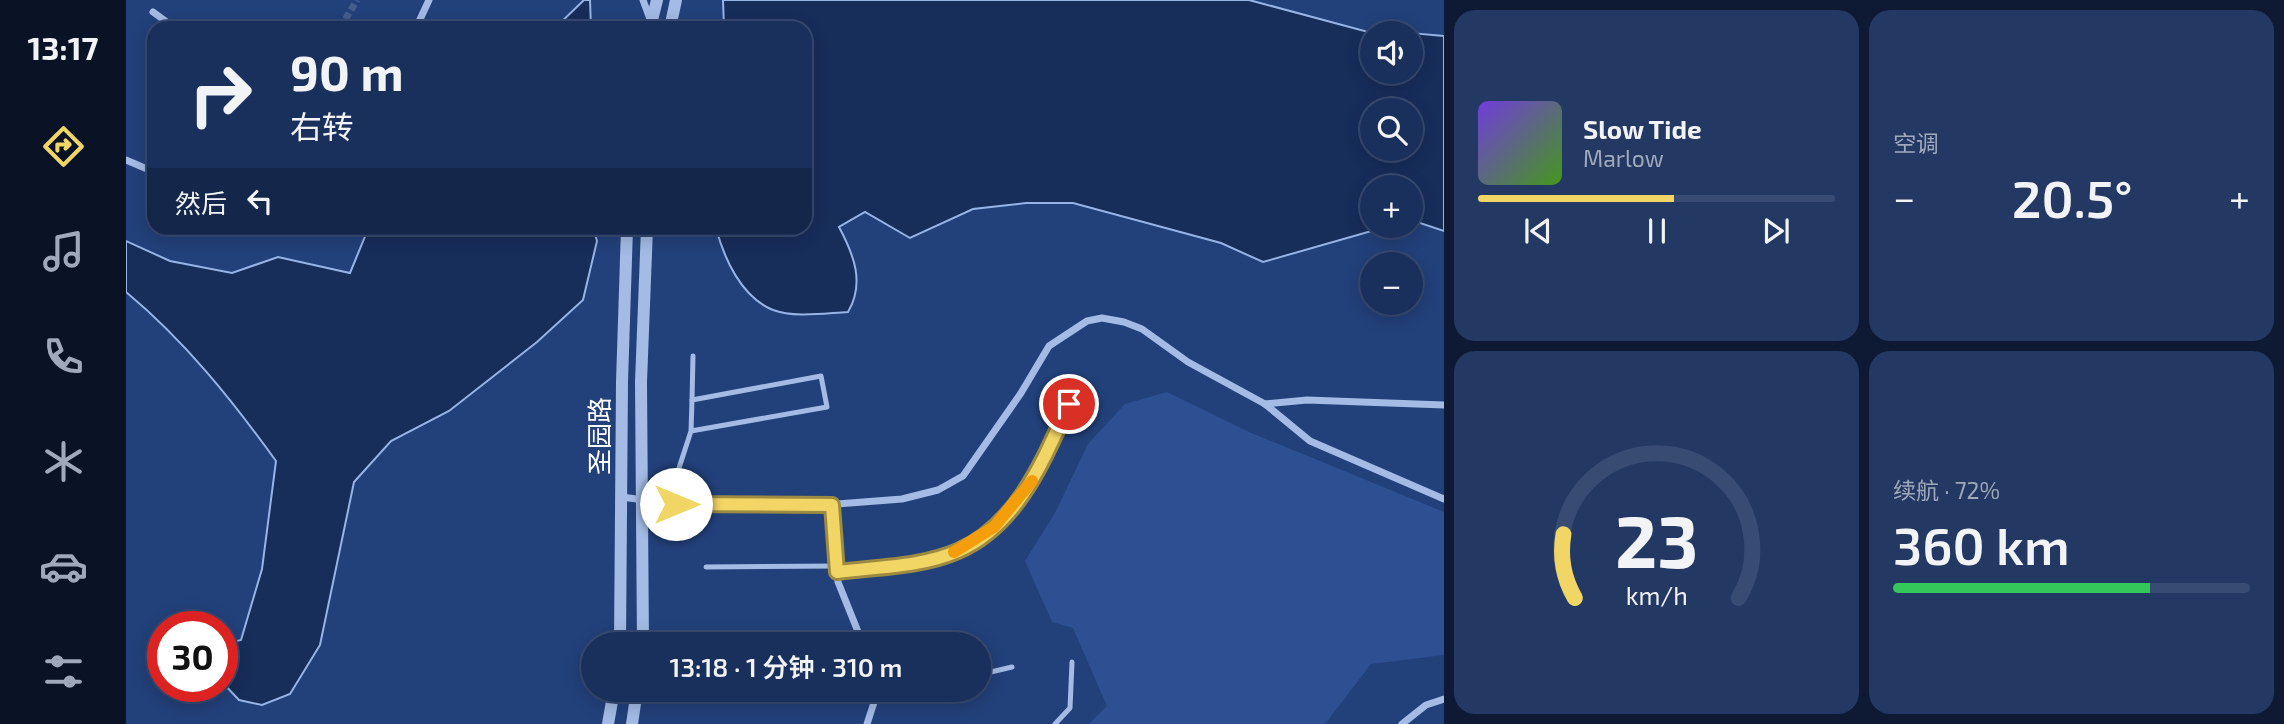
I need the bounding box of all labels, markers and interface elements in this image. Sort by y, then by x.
map controls [1360,21,1423,315]
button: sound [1360,21,1423,84]
text: 13:17 [28,28,98,66]
text: 90 m [290,42,404,101]
icon: right [175,49,266,140]
button: search [1360,98,1423,161]
text: 右转 [290,107,354,145]
text: Slow Tide [1583,113,1702,144]
icon: directions [39,122,88,171]
text: 空调 [1893,129,1939,157]
text: Marlow [1583,144,1664,172]
text: 20.5° [2012,166,2133,228]
text: − [1893,174,1915,220]
text: + [2229,174,2250,220]
button: + [1360,175,1423,238]
icon: left [241,182,279,220]
text: 然后 [175,187,227,218]
icon: previous [1519,212,1557,250]
icon: pause [1638,212,1676,250]
icon: next [1757,212,1795,250]
icon: music [39,227,88,276]
button: − [1360,252,1423,315]
icon: phone [39,332,88,381]
pin [1039,374,1099,434]
icon: arrive [1050,385,1088,423]
street label: 圣园路 [583,397,614,475]
icon: climate [39,437,88,486]
position arrow [639,467,713,541]
text: 续航 · 72% [1893,476,2000,504]
text: 23 [1615,496,1698,584]
text: 360 km [1893,513,2070,575]
icon: car [39,542,88,591]
text: km/h [1625,580,1688,610]
speed limit sign: 30 [147,611,238,702]
icon: filters [39,647,88,696]
text: 13:18 · 1 分钟 · 310 m [670,651,902,682]

